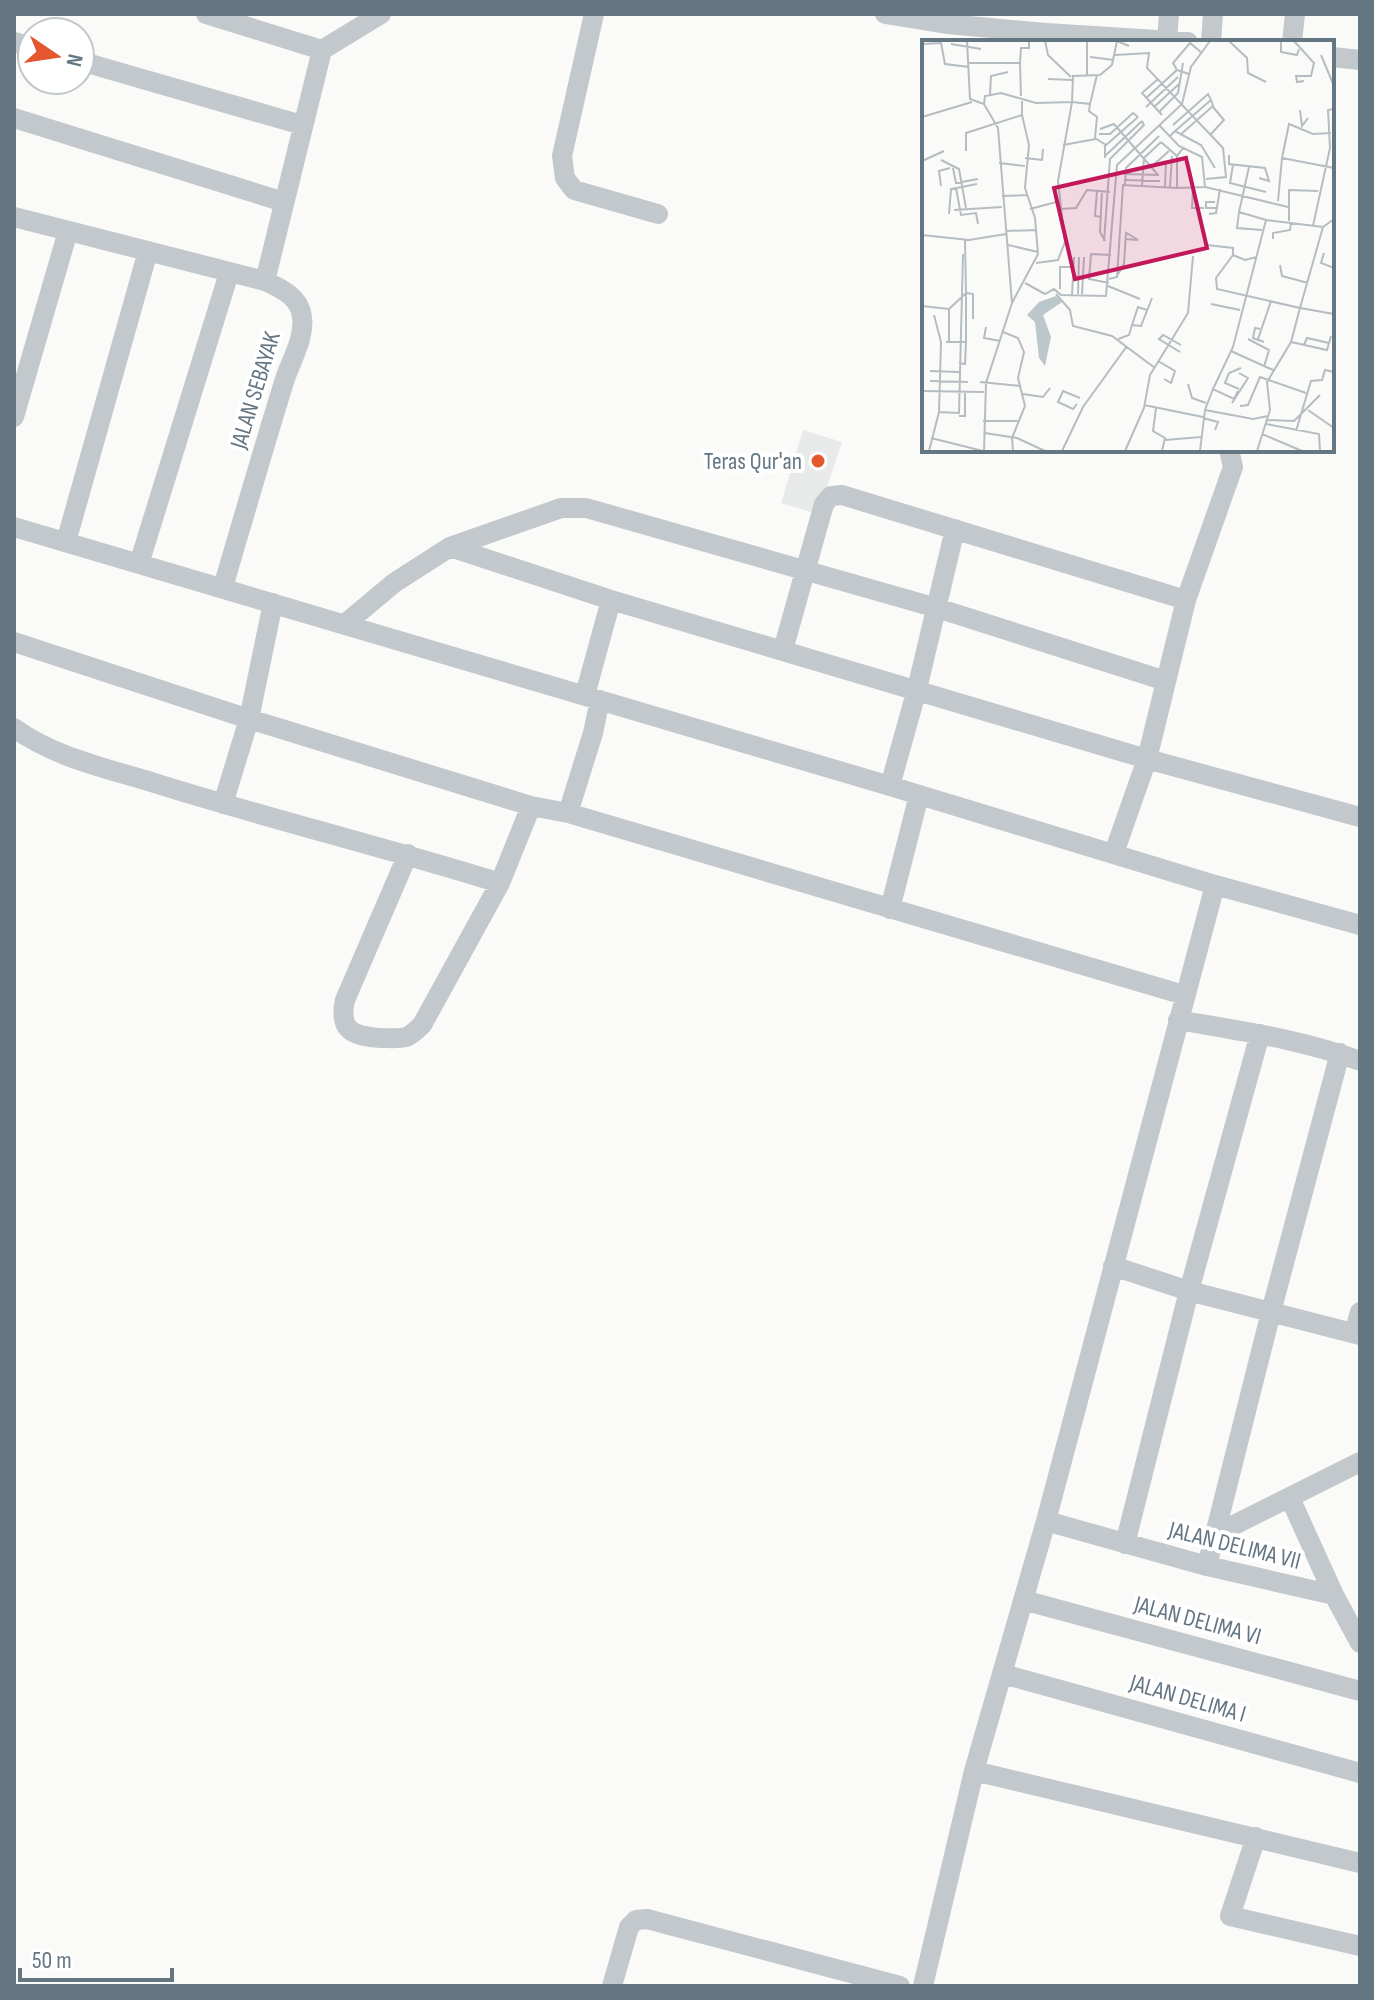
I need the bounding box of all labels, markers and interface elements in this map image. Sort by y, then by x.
north arrow [16,16,96,96]
inset map [922,40,1334,452]
text: N [60,51,89,69]
street label: JALAN SEBAYAK [224,328,287,453]
place label: Teras Qur'an [704,447,802,476]
marker: Teras Qur'an [809,452,827,470]
street label: JALAN DELIMA VII [1165,1515,1304,1576]
street label: JALAN DELIMA VI [1130,1589,1264,1651]
street label: JALAN DELIMA I [1126,1668,1249,1729]
scale bar [20,1932,172,1982]
text: 50 m [32,1946,72,1975]

